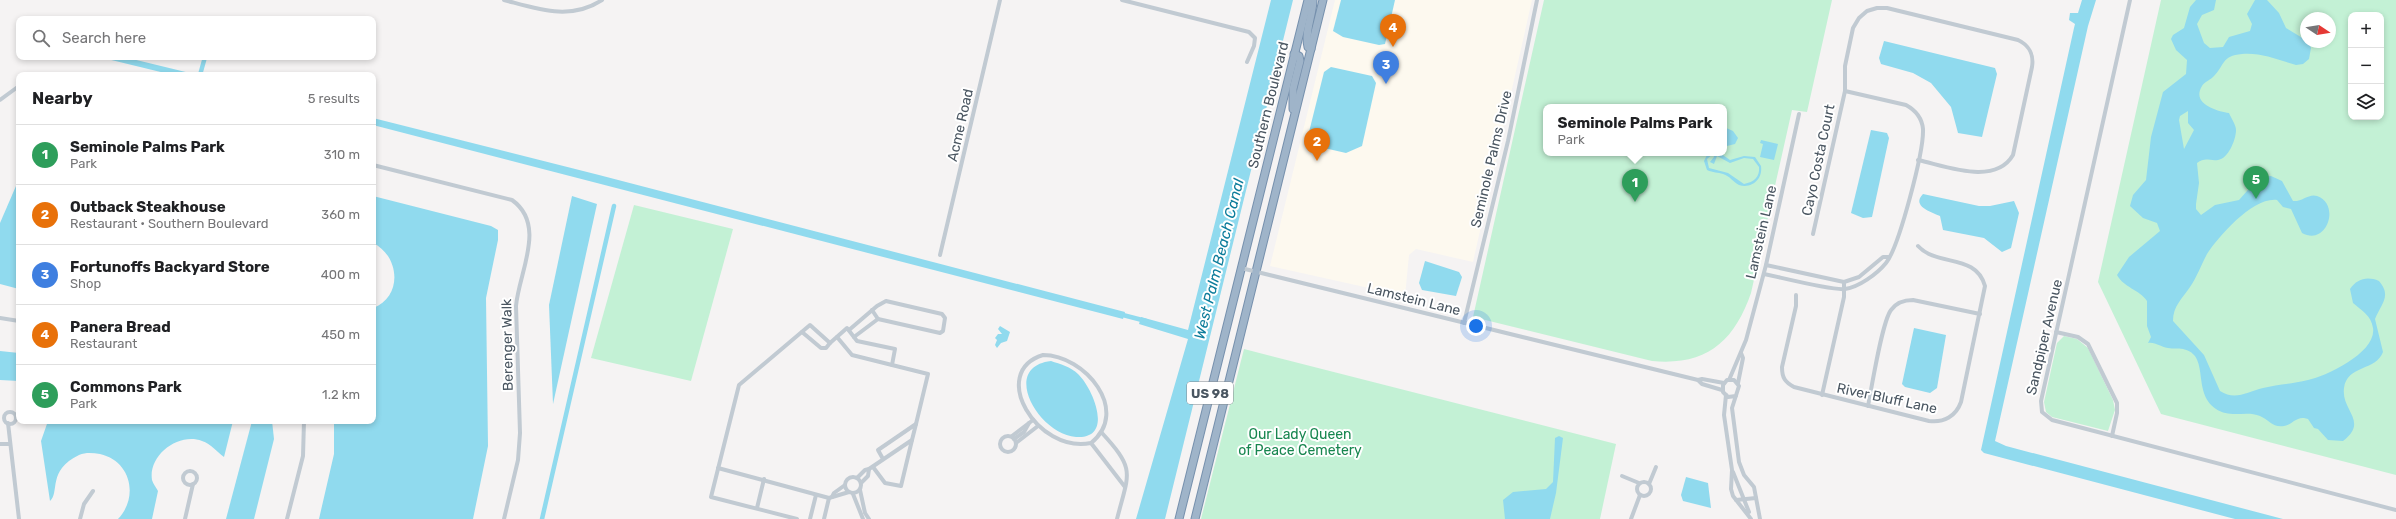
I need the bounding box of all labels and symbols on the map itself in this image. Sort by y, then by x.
north arrow [2300,12,2336,48]
pin: 4 [1380,14,1406,47]
street label: Southern Boulevard [1245,40,1292,170]
pin: 3 [1373,51,1399,84]
street label: Acme Road [944,87,977,163]
street label: Seminole Palms Drive [1467,89,1516,229]
street label: Cayo Costa Court [1798,102,1839,217]
pin: 2 [1304,128,1330,161]
pin: 5 [2243,166,2269,199]
pin: 1 [1622,169,1648,202]
water label: West Palm Beach Canal [1190,176,1248,341]
street label: Lamstein Lane [1742,183,1781,281]
street label: Sandpiper Avenue [2023,277,2066,397]
street label: Lamstein Lane [1365,280,1463,319]
street label: Berenger Walk [498,298,517,391]
your location [1466,316,1486,336]
street label: River Bluff Lane [1835,380,1939,417]
road number: US 98 [1187,382,1233,404]
park label: Our Lady Queen of Peace Cemetery [1238,426,1362,459]

